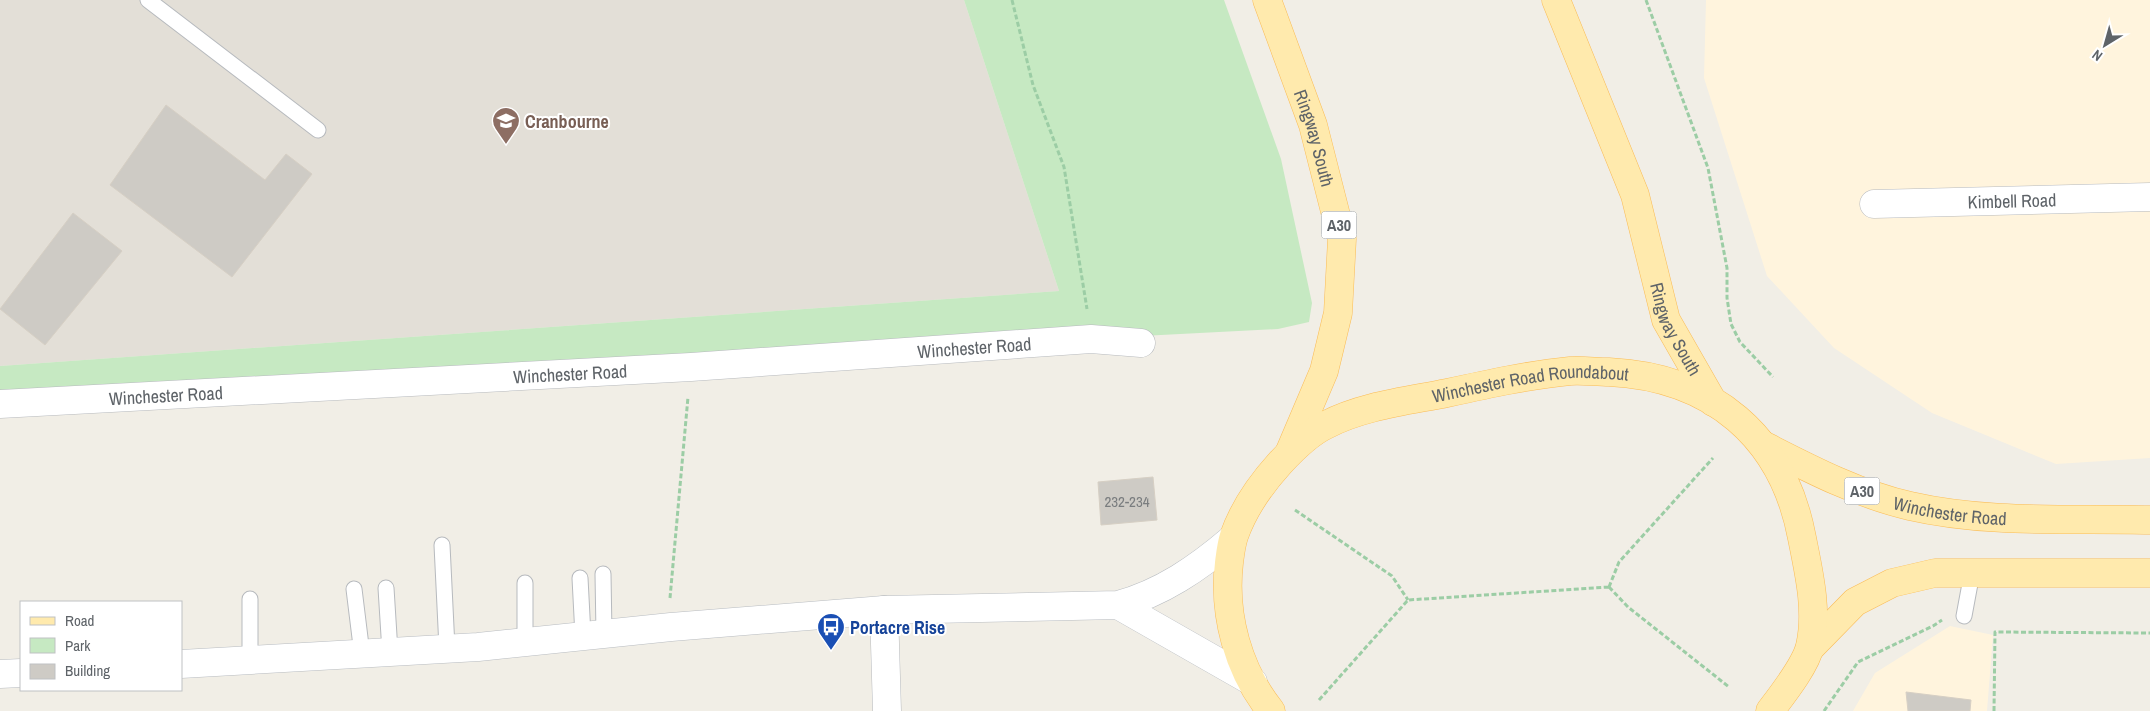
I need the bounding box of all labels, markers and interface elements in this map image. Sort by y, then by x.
north arrow [2080,20,2130,70]
text: N [2088,46,2106,65]
street label: Ringway South [1288,86,1341,189]
school or university icon: Cranbourne [491,106,521,145]
place label: Cranbourne [525,109,609,134]
street label: Kimbell Road [1967,187,2057,214]
road number: A30 [1322,212,1356,238]
street label: Ringway South [1645,280,1708,380]
street label: Winchester Road [917,331,1032,364]
street label: Winchester Road [513,358,628,389]
street label: Winchester Road Roundabout [1430,358,1630,408]
street label: Winchester Road [108,380,223,411]
road number: A30 [1844,478,1880,504]
street label: Winchester Road [1891,490,2007,531]
house number: 232-234 [1104,491,1150,512]
legend [20,601,182,691]
text: Road [65,610,94,631]
bus stop icon: Portacre Rise [816,612,846,651]
place label: Portacre Rise [850,615,945,640]
text: Park [65,635,91,656]
text: Building [65,660,110,681]

